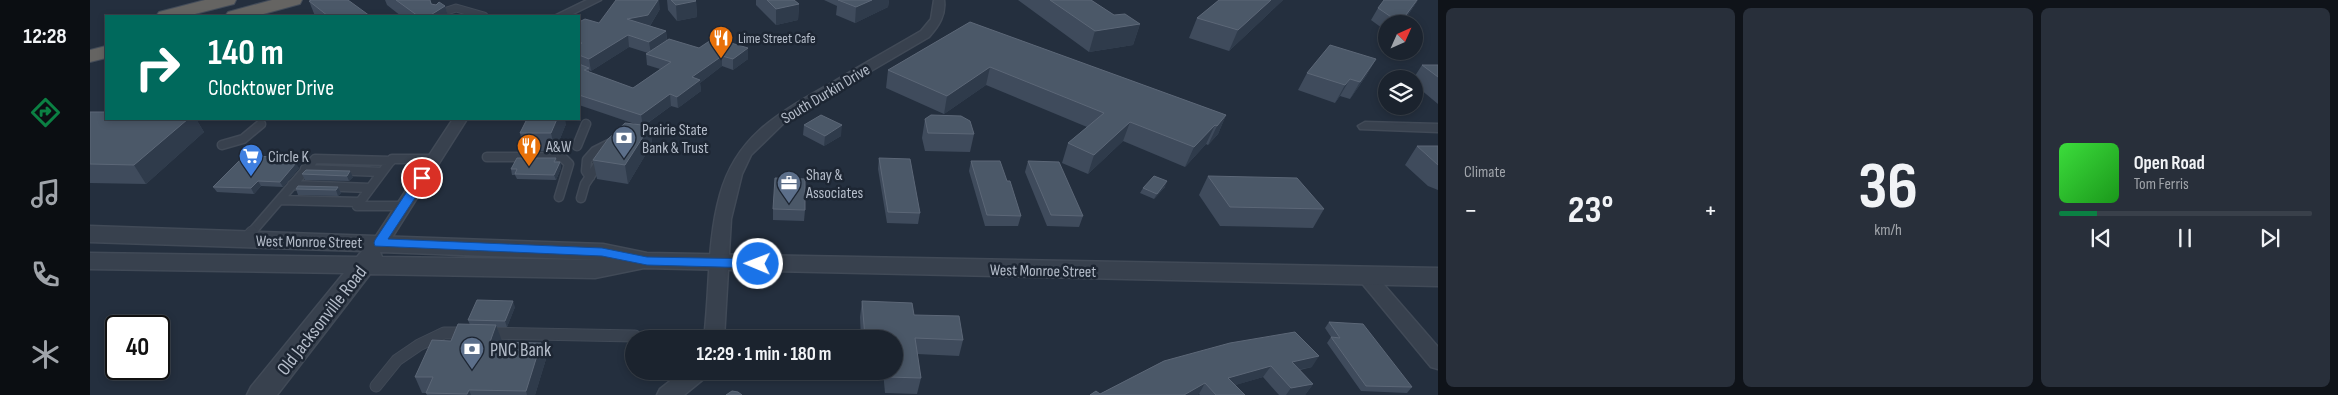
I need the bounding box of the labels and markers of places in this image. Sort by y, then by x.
restaurant icon: Lime Street Cafe [708,25,734,59]
place label: Lime Street Cafe [738,30,816,47]
place label: Prairie State Bank & Trust [642,121,709,158]
bank icon: Prairie State Bank & Trust [611,125,637,159]
restaurant icon: A&W [516,133,542,167]
place label: A&W [545,138,572,157]
supermarket icon: Circle K [238,143,264,177]
place label: Circle K [268,148,309,167]
pin [401,157,443,199]
place label: Shay & Associates [805,166,864,203]
office icon: Shay & Associates [776,170,802,204]
bank icon: PNC Bank [459,336,485,370]
place label: PNC Bank [490,339,552,362]

